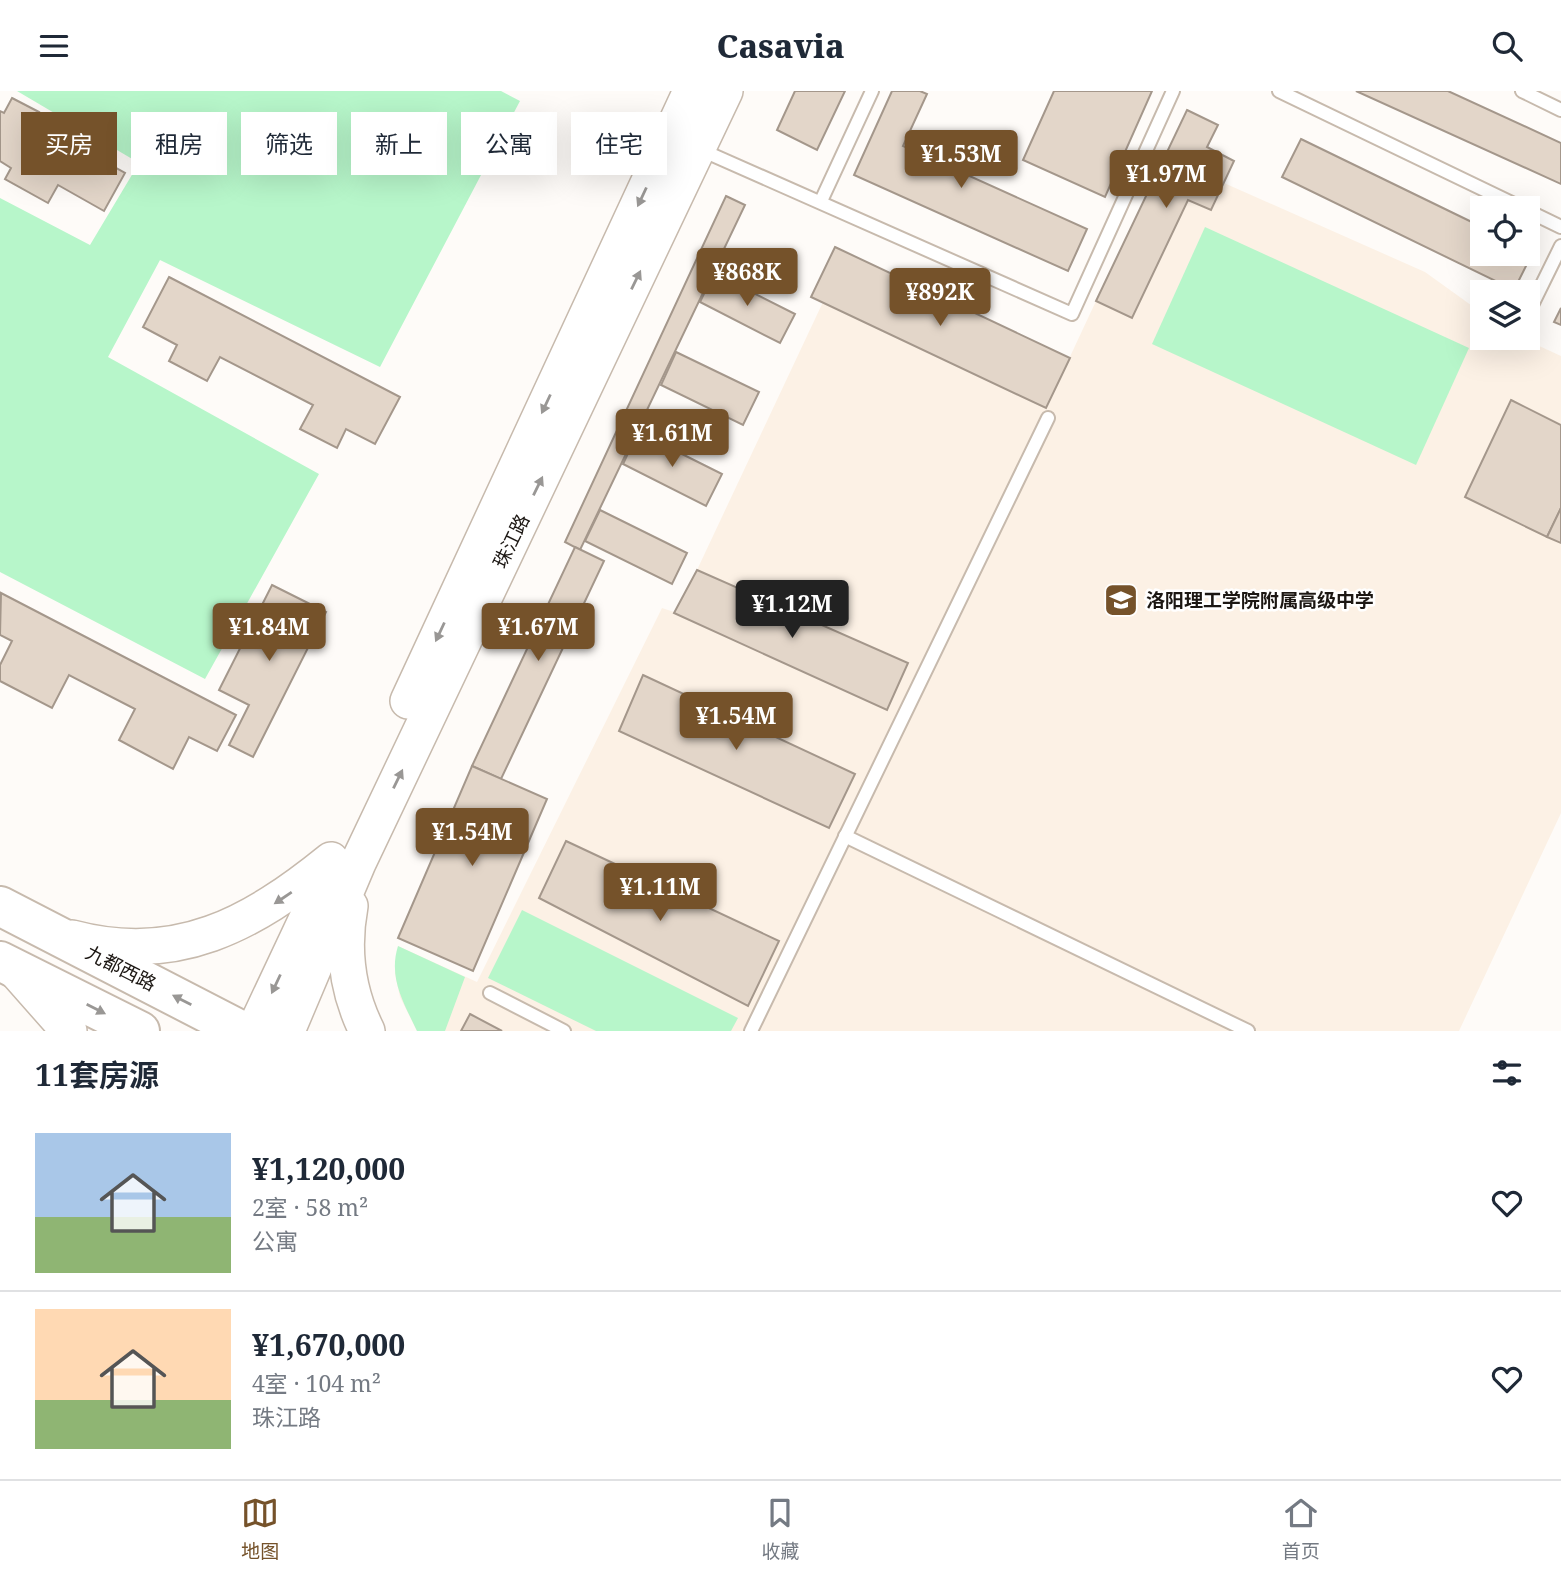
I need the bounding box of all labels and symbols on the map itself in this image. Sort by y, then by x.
pin: ¥1.53M [904,131,1018,190]
pin: ¥1.97M [1109,151,1223,210]
one-way arrow [636,187,648,207]
pin: ¥868K [698,249,796,308]
pin: ¥892K [891,268,989,328]
one-way arrow [630,270,641,290]
one-way arrow [540,394,552,414]
pin: ¥1.61M [615,409,729,469]
one-way arrow [532,475,543,496]
street label: 珠江路 [487,510,535,572]
pin: ¥1.12M [735,581,849,640]
school or university icon: 洛阳理工学院附属高级中学 [1102,581,1140,619]
place label: 洛阳理工学院附属高级中学 [1146,587,1374,613]
pin: ¥1.84M [212,603,326,663]
pin: ¥1.67M [481,603,595,663]
one-way arrow [434,622,446,642]
pin: ¥1.54M [679,693,793,752]
one-way arrow [392,769,403,789]
pin: ¥1.54M [415,809,529,868]
pin: ¥1.11M [603,863,717,923]
one-way arrow [274,891,292,905]
street label: 九都西路 [81,939,161,997]
one-way arrow [270,974,282,994]
one-way arrow [172,994,192,1005]
one-way arrow [86,1004,106,1015]

